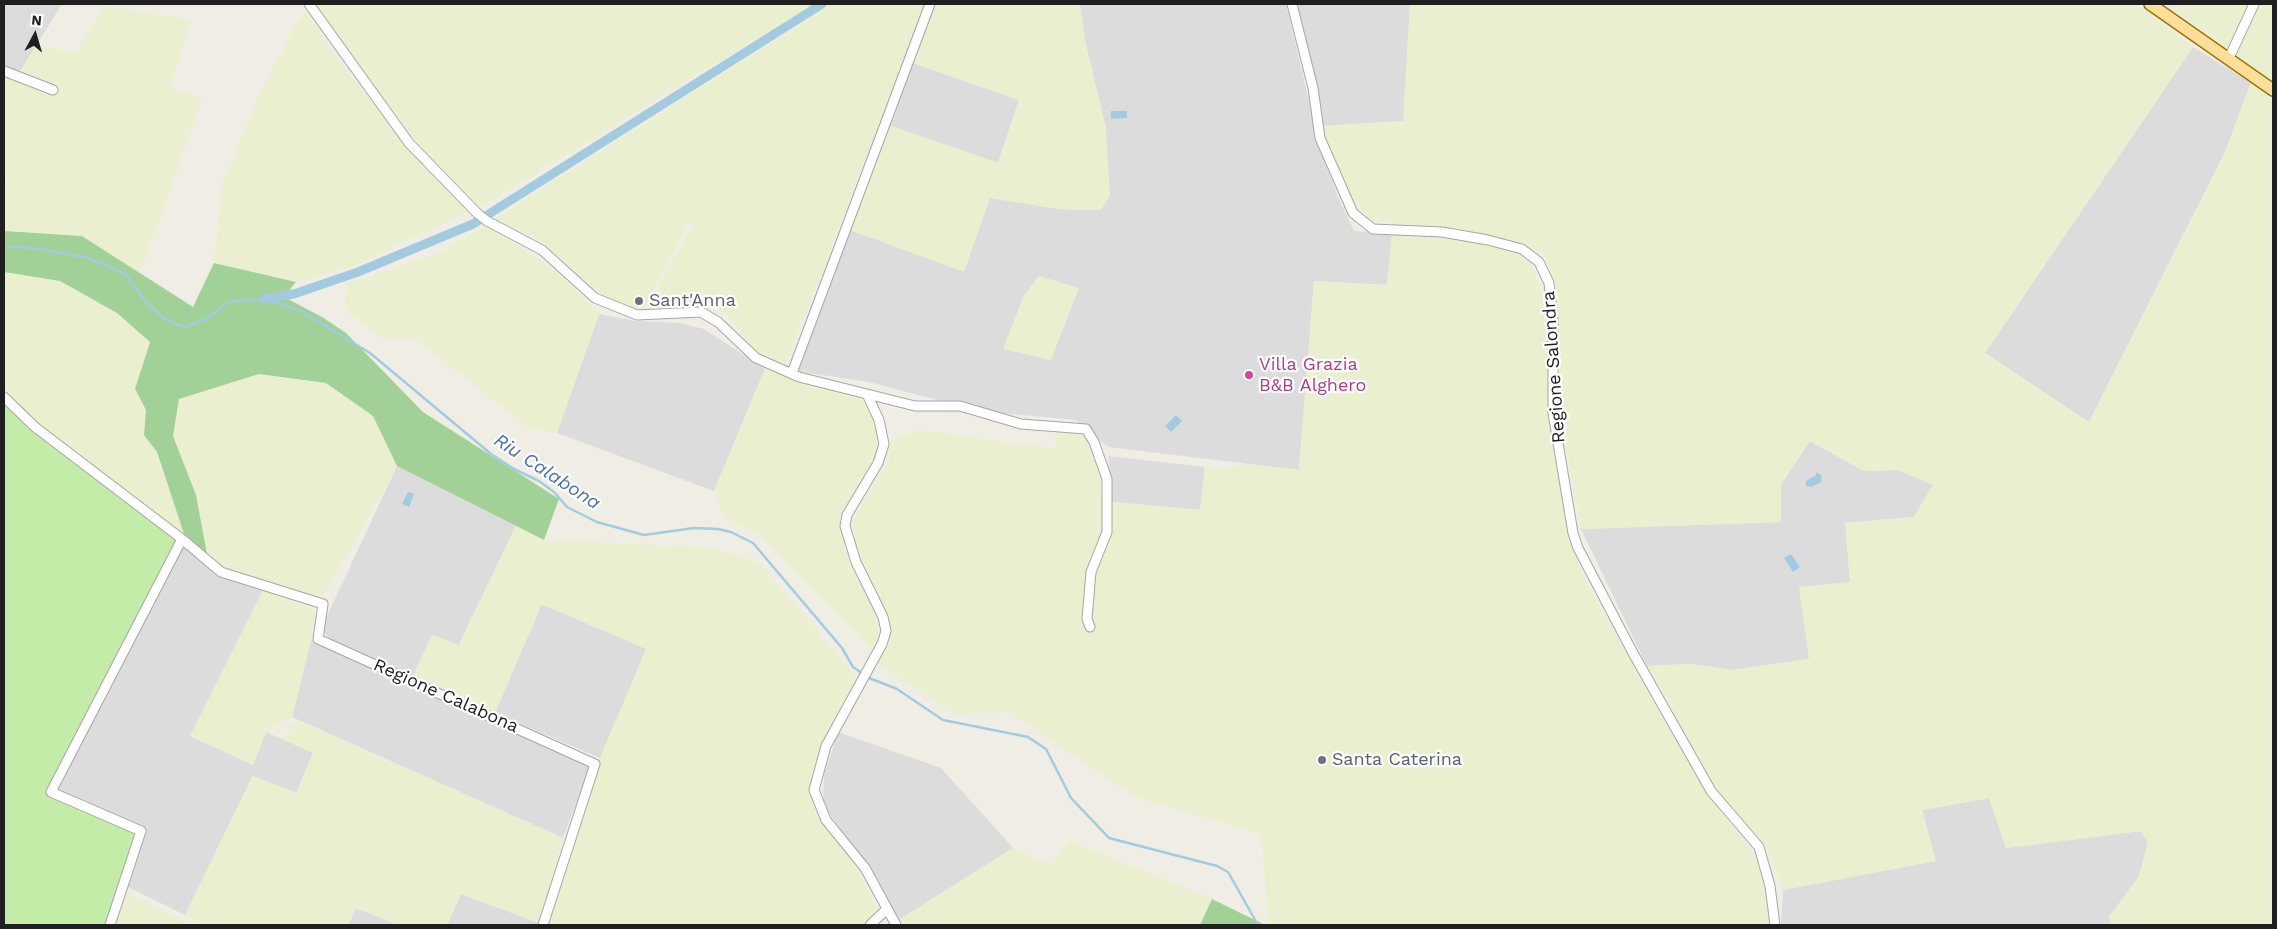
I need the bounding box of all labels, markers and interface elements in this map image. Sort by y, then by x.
north arrow [10,10,60,60]
text: N [31,12,43,29]
place label: Sant'Anna [649,290,736,312]
street label: Regione Salondra [1538,290,1570,444]
marker: Sant'Anna [633,295,645,307]
place label: Villa Grazia B&B Alghero [1259,354,1366,396]
marker: Villa Grazia B&B Alghero [1243,369,1255,381]
water label: Riu Calabona [489,429,605,515]
street label: Regione Calabona [370,654,522,738]
place label: Santa Caterina [1332,749,1462,771]
marker: Santa Caterina [1316,754,1328,766]

